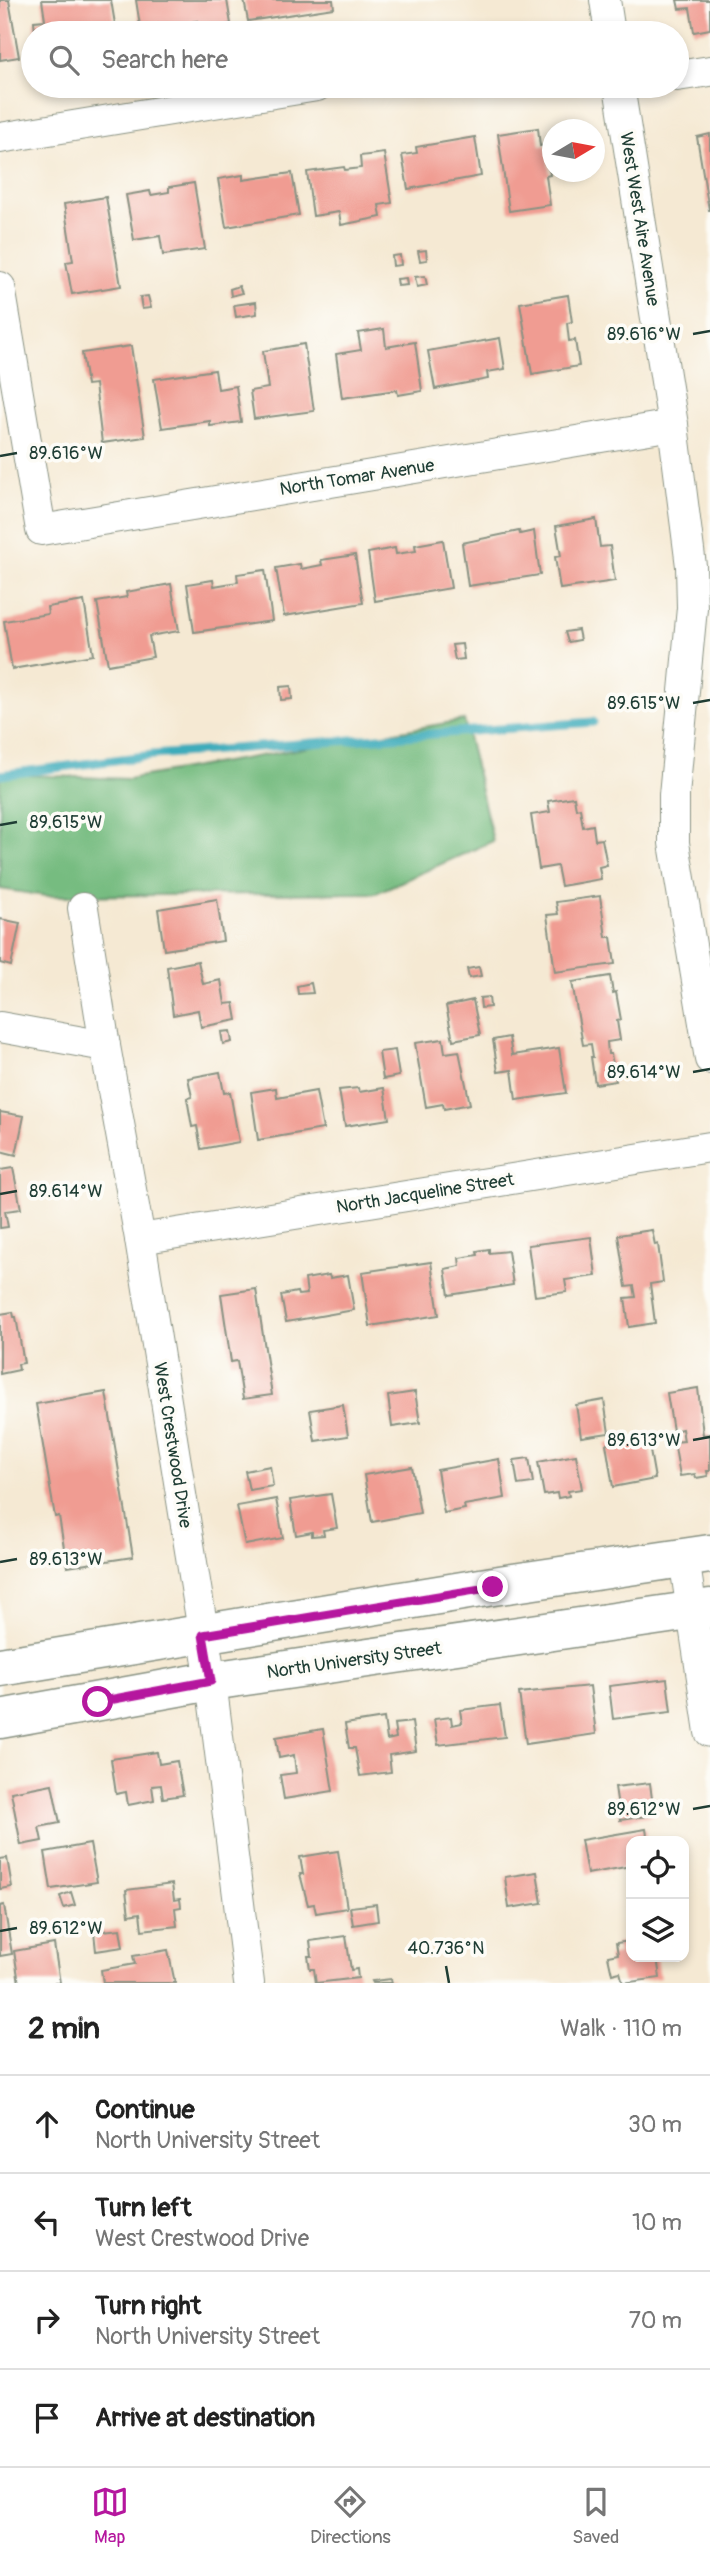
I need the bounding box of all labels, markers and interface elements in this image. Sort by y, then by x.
search box [21,21,689,98]
icon: search [45,41,83,79]
text: Search here [101,44,228,76]
north arrow [542,119,605,182]
street label: West West Aire Avenue [614,130,665,308]
text: 89.616°W [607,323,681,346]
text: 89.616°W [29,442,103,465]
street label: North Tomar Avenue [278,454,436,501]
text: 89.615°W [608,692,680,715]
text: 89.615°W [30,811,102,834]
text: 89.614°W [607,1061,681,1084]
street label: North Jacqueline Street [335,1168,516,1219]
text: 89.614°W [29,1180,103,1203]
street label: West Crestwood Drive [148,1361,197,1530]
text: 89.613°W [607,1429,681,1452]
text: 89.613°W [29,1548,103,1571]
route end [477,1571,508,1602]
street label: North University Street [265,1637,444,1684]
route start [82,1686,113,1717]
text: 89.612°W [607,1798,681,1821]
map controls [626,1836,689,1962]
button: locate [626,1836,689,1899]
button: layers [626,1899,689,1962]
text: 89.612°W [29,1917,103,1940]
text: 40.736°N [408,1937,484,1960]
text: 2 min [28,2010,100,2047]
text: Walk · 110 m [560,2014,682,2043]
text: Continue [95,2094,195,2126]
icon: ahead [28,2105,66,2143]
text: 30 m [628,2110,682,2139]
text: North University Street [95,2126,320,2155]
text: Turn left [95,2192,191,2224]
icon: left [28,2203,66,2241]
text: 10 m [632,2208,682,2237]
text: West Crestwood Drive [95,2224,309,2253]
text: Turn right [95,2290,201,2322]
icon: right [28,2301,66,2339]
text: 70 m [629,2306,682,2335]
text: North University Street [95,2322,320,2351]
icon: arrive [28,2399,66,2437]
text: Arrive at destination [95,2402,315,2434]
tab: Map [91,2483,129,2549]
tab: Directions [310,2483,391,2549]
tab: Saved [572,2483,619,2549]

